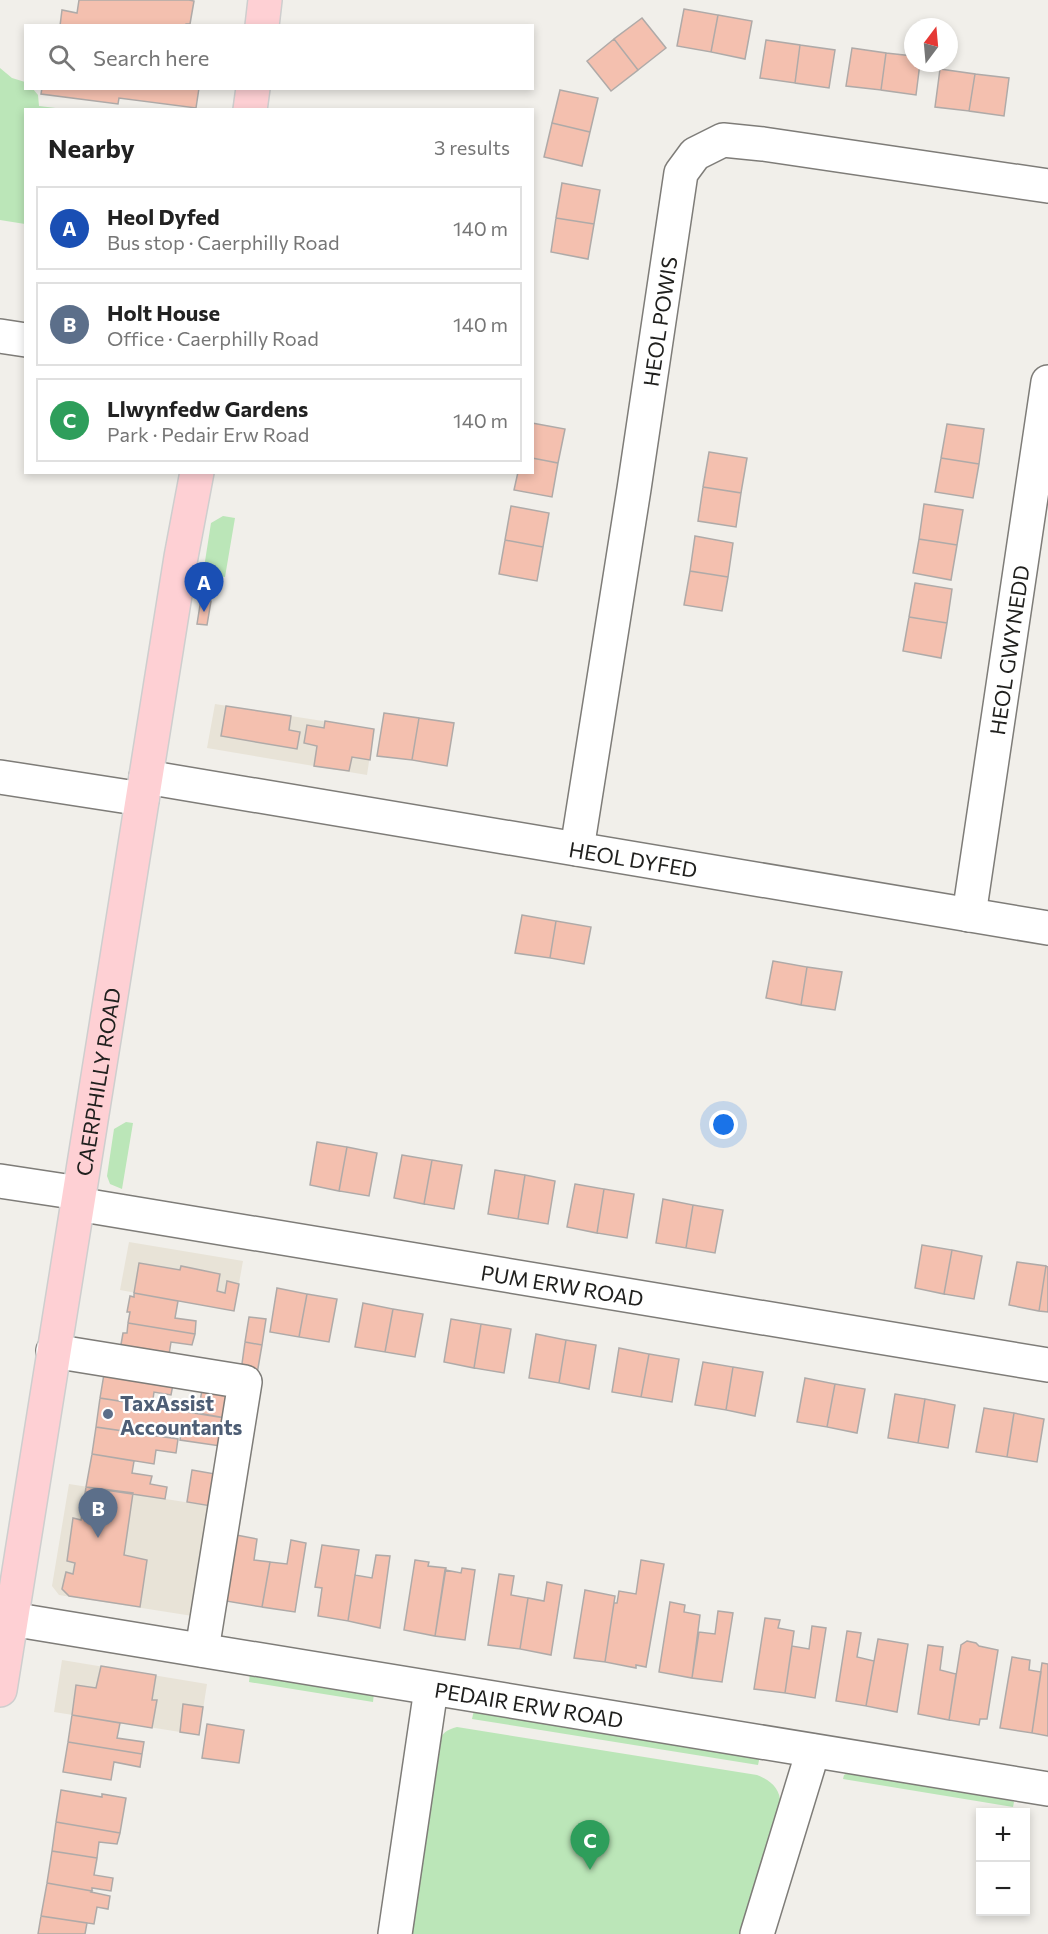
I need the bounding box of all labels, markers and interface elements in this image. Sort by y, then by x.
north arrow [904,18,958,72]
search box [24,24,534,90]
icon: search [45,41,78,74]
text: Search here [93,44,209,71]
text: Nearby [48,132,135,163]
text: 3 results [434,135,510,159]
text: Heol Dyfed [107,203,220,230]
text: A [62,216,77,240]
text: 140 m [453,216,508,240]
text: Bus stop · Caerphilly Road [107,230,339,254]
street label: HEOL POWIS [637,255,681,388]
text: Holt House [107,299,220,326]
text: B [63,312,76,336]
text: 140 m [453,312,508,336]
text: Office · Caerphilly Road [107,326,319,350]
text: Llwynfedw Gardens [107,395,308,422]
text: C [63,408,76,432]
text: 140 m [453,408,508,432]
text: Park · Pedair Erw Road [107,422,309,446]
pin: A [184,562,224,612]
street label: HEOL GWYNEDD [983,563,1033,736]
street label: HEOL DYFED [567,836,699,882]
street label: CAERPHILLY ROAD [70,986,125,1177]
your location [709,1110,738,1139]
street label: PUM ERW ROAD [479,1259,645,1310]
place label: TaxAssist Accountants [120,1390,243,1439]
marker: TaxAssist Accountants [101,1407,115,1421]
pin: B [78,1488,118,1538]
street label: PEDAIR ERW ROAD [433,1676,625,1732]
map controls [976,1808,1030,1916]
button: + [976,1808,1030,1862]
pin: C [570,1820,610,1870]
button: − [976,1862,1030,1916]

